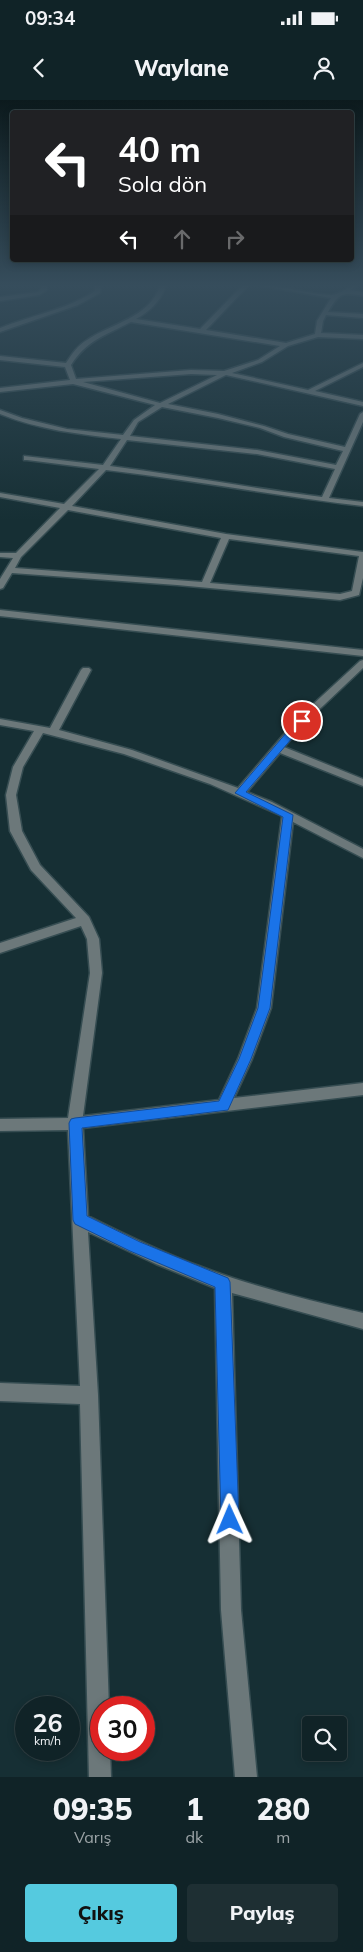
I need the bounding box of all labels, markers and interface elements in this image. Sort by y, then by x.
text: 09:34 [25,6,75,30]
icon: back [25,54,53,82]
text: Waylane [134,54,229,82]
icon: person [310,54,338,82]
text: 40 m [118,127,201,171]
icon: left [35,130,100,195]
text: Sola dön [118,170,207,198]
icon: left [115,225,143,253]
icon: ahead [168,225,196,253]
icon: right [221,225,249,253]
pin [281,700,323,742]
icon: arrive [288,707,316,735]
position arrow [203,1493,255,1545]
speed limit sign: 30 [90,1696,155,1761]
text: 26 [32,1707,63,1738]
map controls [302,1716,347,1761]
button: search [302,1716,347,1761]
text: km/h [34,1733,61,1748]
text: 09:35 [53,1790,133,1828]
text: 1 [185,1790,203,1828]
text: 280 [256,1790,310,1828]
text: Varış [74,1827,111,1847]
text: dk [185,1827,203,1847]
text: m [276,1827,290,1847]
button: Çıkış [25,1884,177,1942]
button: Paylaş [187,1884,338,1942]

